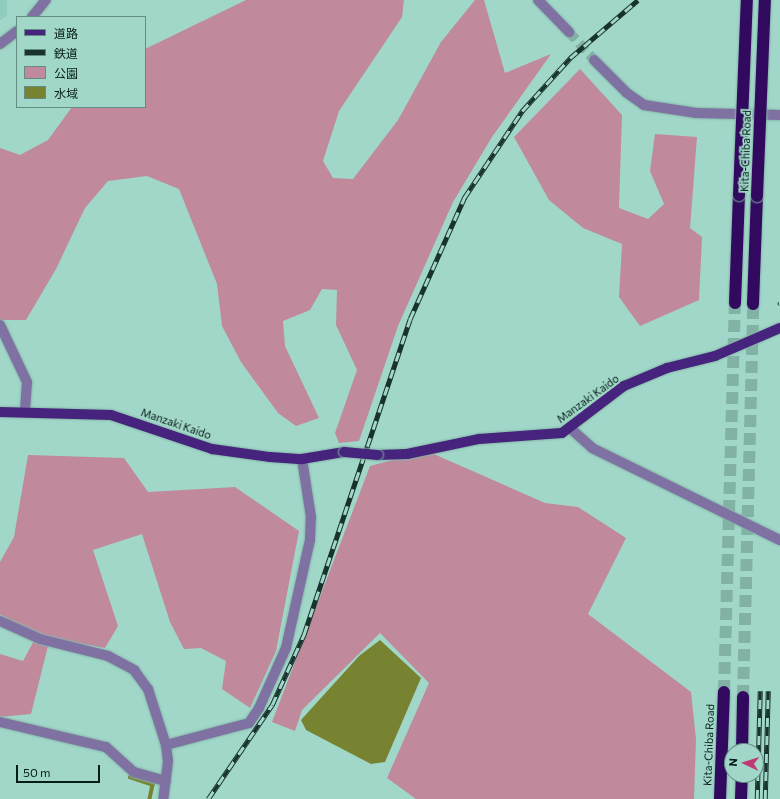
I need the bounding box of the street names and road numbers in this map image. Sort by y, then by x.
street label: Kita-Chiba Road [738,110,754,192]
street label: Manzaki Kaido [554,372,622,426]
street label: Manzaki Kaido [139,406,213,442]
street label: Kita-Chiba Road [701,704,717,786]

